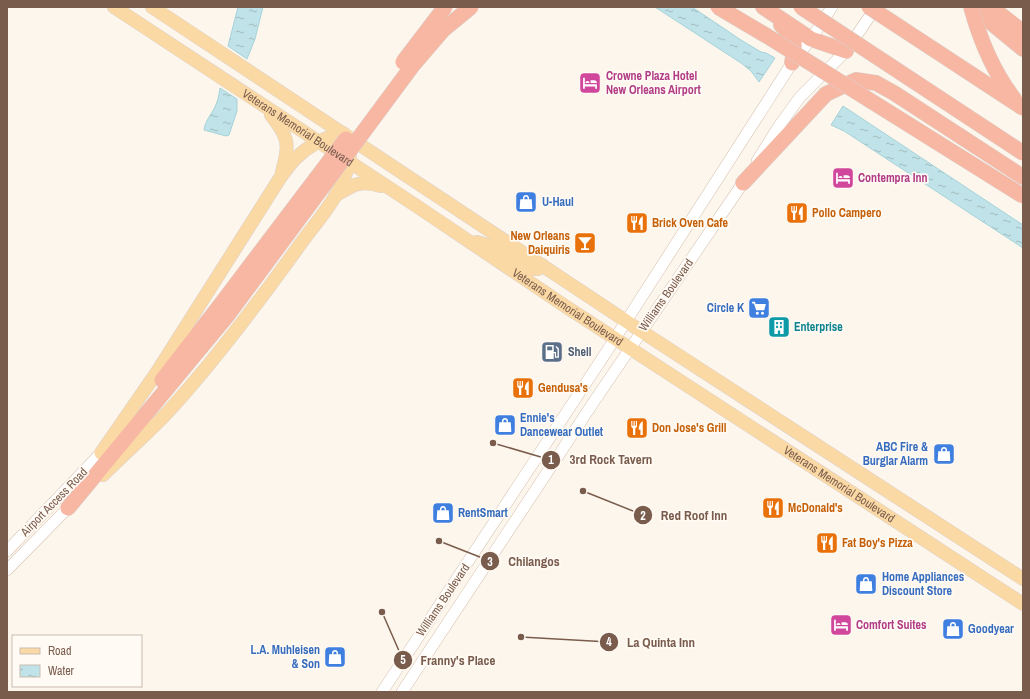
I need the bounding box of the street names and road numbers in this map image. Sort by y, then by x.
street label: Veterans Memorial Boulevard [239,86,356,170]
street label: Williams Boulevard [635,256,697,334]
street label: Veterans Memorial Boulevard [509,265,626,350]
street label: Veterans Memorial Boulevard [780,442,898,526]
street label: Airport Access Road [16,464,91,541]
street label: Williams Boulevard [413,560,473,640]

